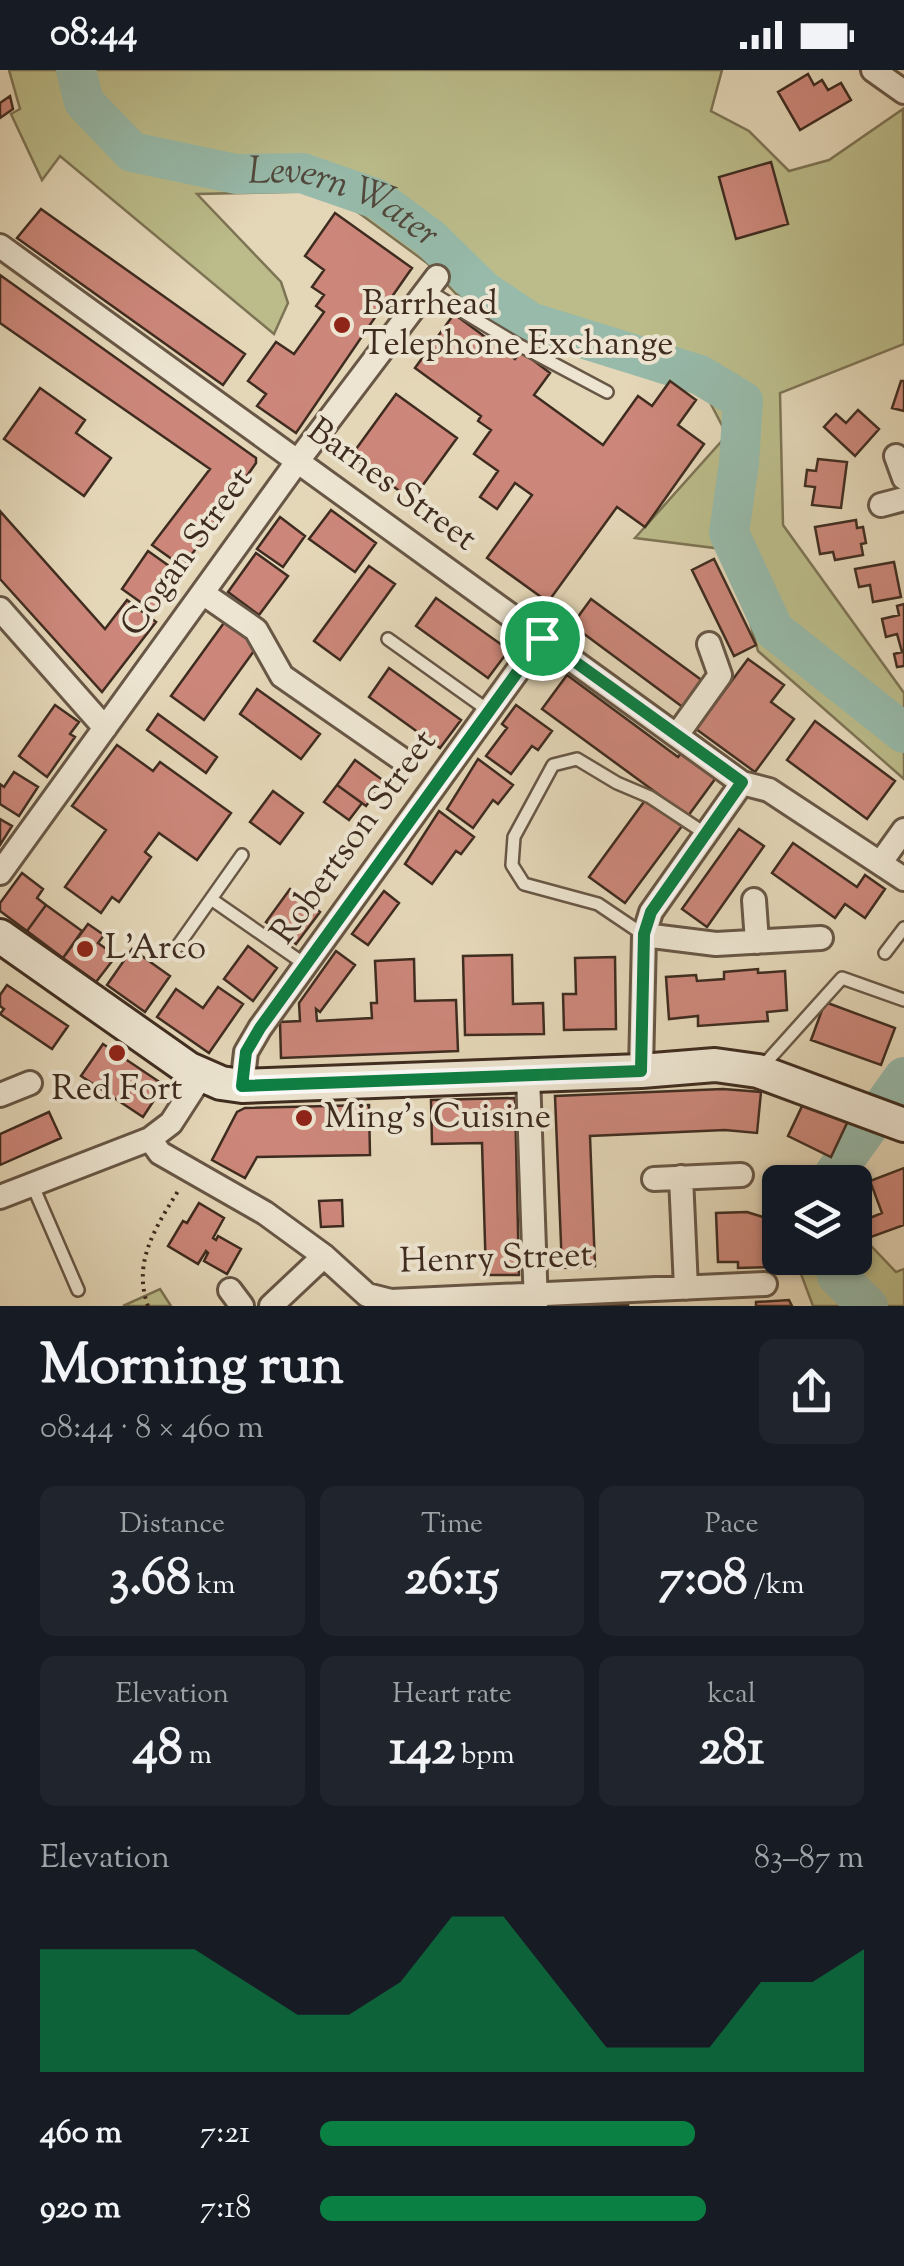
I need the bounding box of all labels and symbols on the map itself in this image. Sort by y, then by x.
water label: Levern Water [247,146,449,262]
place label: Barrhead Telephone Exchange [362,280,674,371]
marker: Barrhead Telephone Exchange [331,314,353,336]
street label: Barnes Street [295,407,487,565]
street label: Cogan Street [109,458,267,648]
pin [500,596,585,681]
street label: Robertson Street [259,720,451,956]
place label: L'Arco [105,924,206,975]
marker: L'Arco [74,938,96,960]
marker: Red Fort [106,1042,128,1064]
place label: Red Fort [52,1065,182,1116]
place label: Ming's Cuisine [324,1093,551,1144]
marker: Ming's Cuisine [293,1107,315,1129]
street label: Henry Street [399,1231,593,1289]

